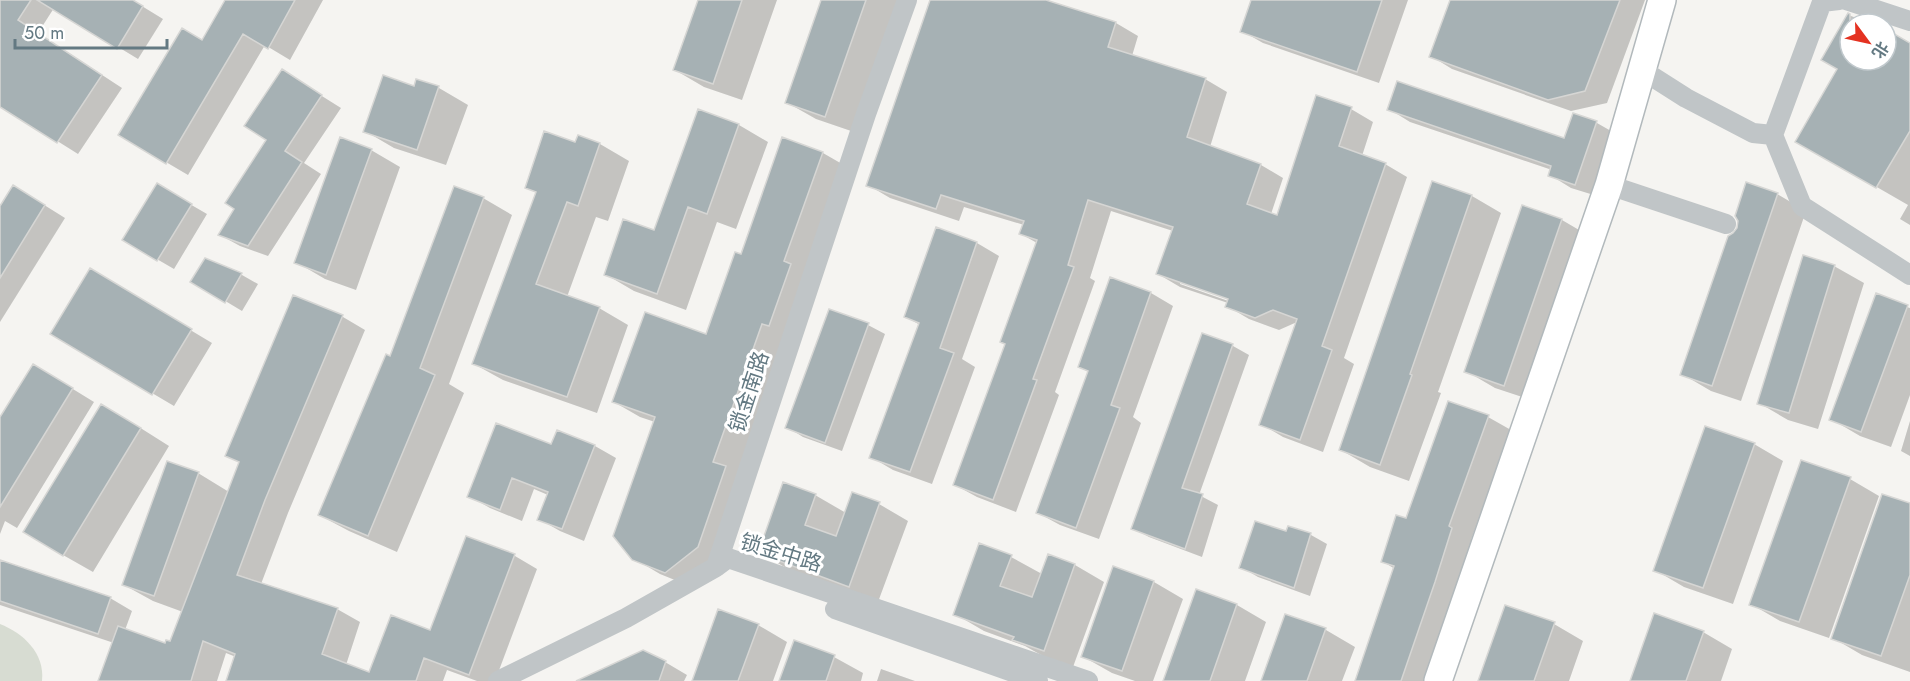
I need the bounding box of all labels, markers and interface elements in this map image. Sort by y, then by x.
scale bar [15,12,166,50]
north arrow [1838,12,1898,72]
text: 50 m [24,20,64,46]
text: 北 [1866,37,1894,63]
street label: 锁金南路 [722,347,776,437]
street label: 锁金中路 [736,526,826,580]

